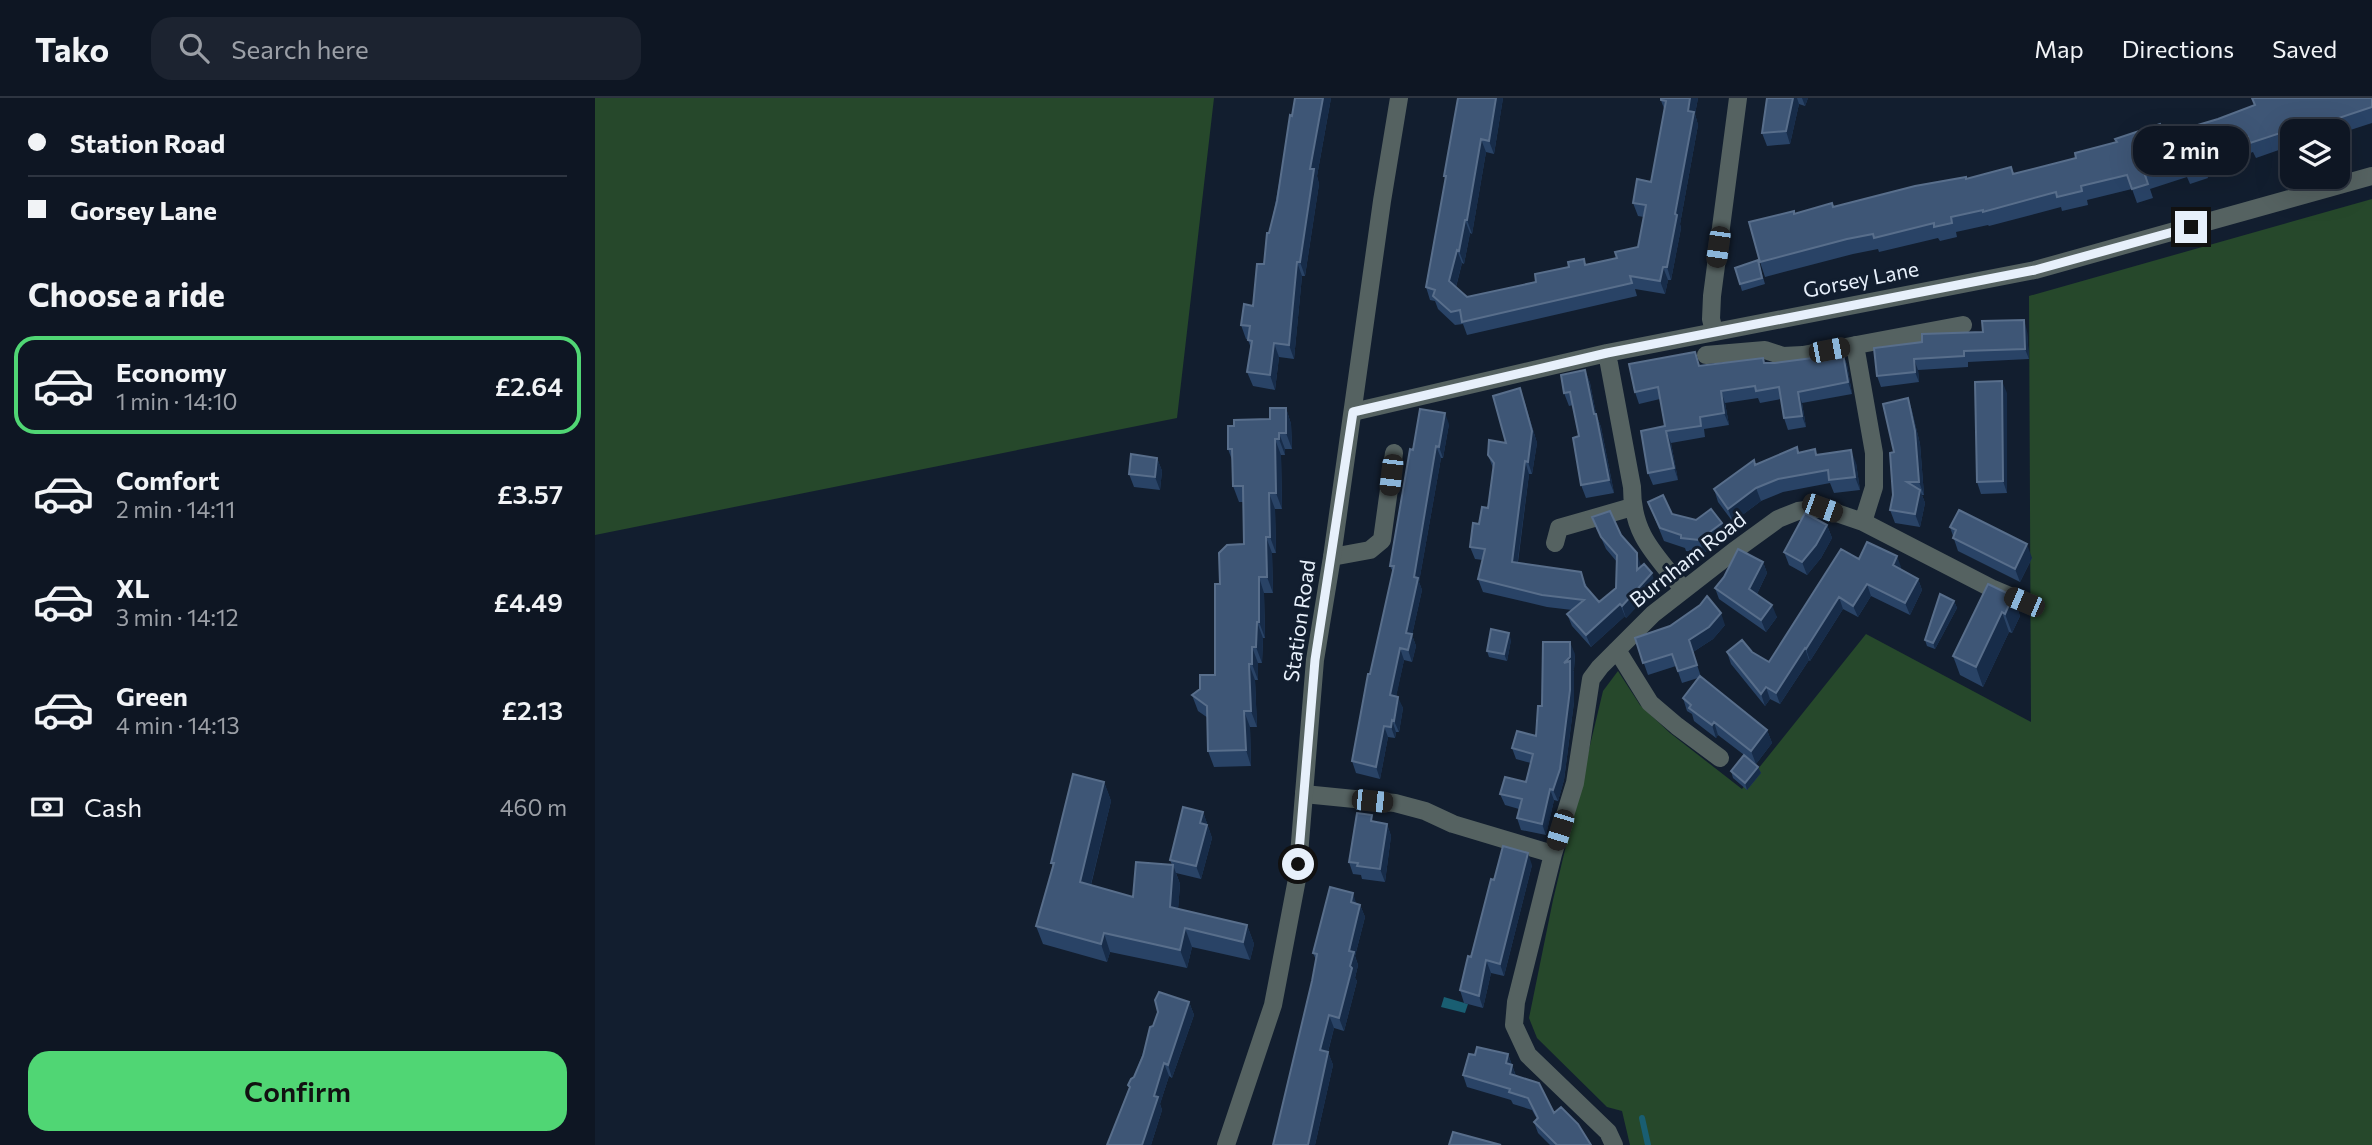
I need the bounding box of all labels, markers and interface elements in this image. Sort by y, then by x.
search box [151,17,641,80]
text: Tako [35,28,109,69]
icon: search [175,29,213,67]
text: Search here [231,33,369,64]
text: Map [2034,34,2084,63]
text: Directions [2122,34,2234,63]
text: Saved [2272,34,2337,63]
map controls [2280,119,2350,189]
button: layers [2280,119,2350,189]
callout: 2 min [2133,125,2249,174]
text: Station Road [70,127,225,158]
text: 2 min [2163,136,2219,164]
text: Gorsey Lane [70,194,217,225]
route end [2175,211,2207,243]
car [1705,225,1732,269]
street label: Gorsey Lane [1801,255,1921,302]
text: Choose a ride [28,274,225,314]
car [1807,336,1852,364]
icon: car [32,354,95,417]
text: Economy [116,356,227,387]
text: £2.64 [495,370,563,401]
text: 1 min · 14:10 [116,387,238,415]
car [1379,453,1404,497]
icon: car [32,462,95,525]
text: Comfort [116,464,219,495]
text: £3.57 [497,478,563,509]
car [1799,491,1846,525]
text: 2 min · 14:11 [116,495,235,523]
street label: Burnham Road [1624,506,1750,612]
street label: Station Road [1278,558,1319,684]
icon: car [32,570,95,633]
text: XL [116,572,150,603]
car [2001,584,2048,620]
text: £4.49 [494,586,563,617]
text: 3 min · 14:12 [116,603,239,631]
icon: car [32,678,95,741]
text: Green [116,680,188,711]
text: £2.13 [501,694,563,725]
text: 4 min · 14:13 [116,711,240,739]
icon: cash [28,788,66,826]
car [1351,788,1394,814]
text: Cash [84,791,142,822]
text: 460 m [500,793,567,821]
car [1544,807,1577,853]
route start [1282,848,1314,880]
button: Confirm [28,1051,567,1131]

